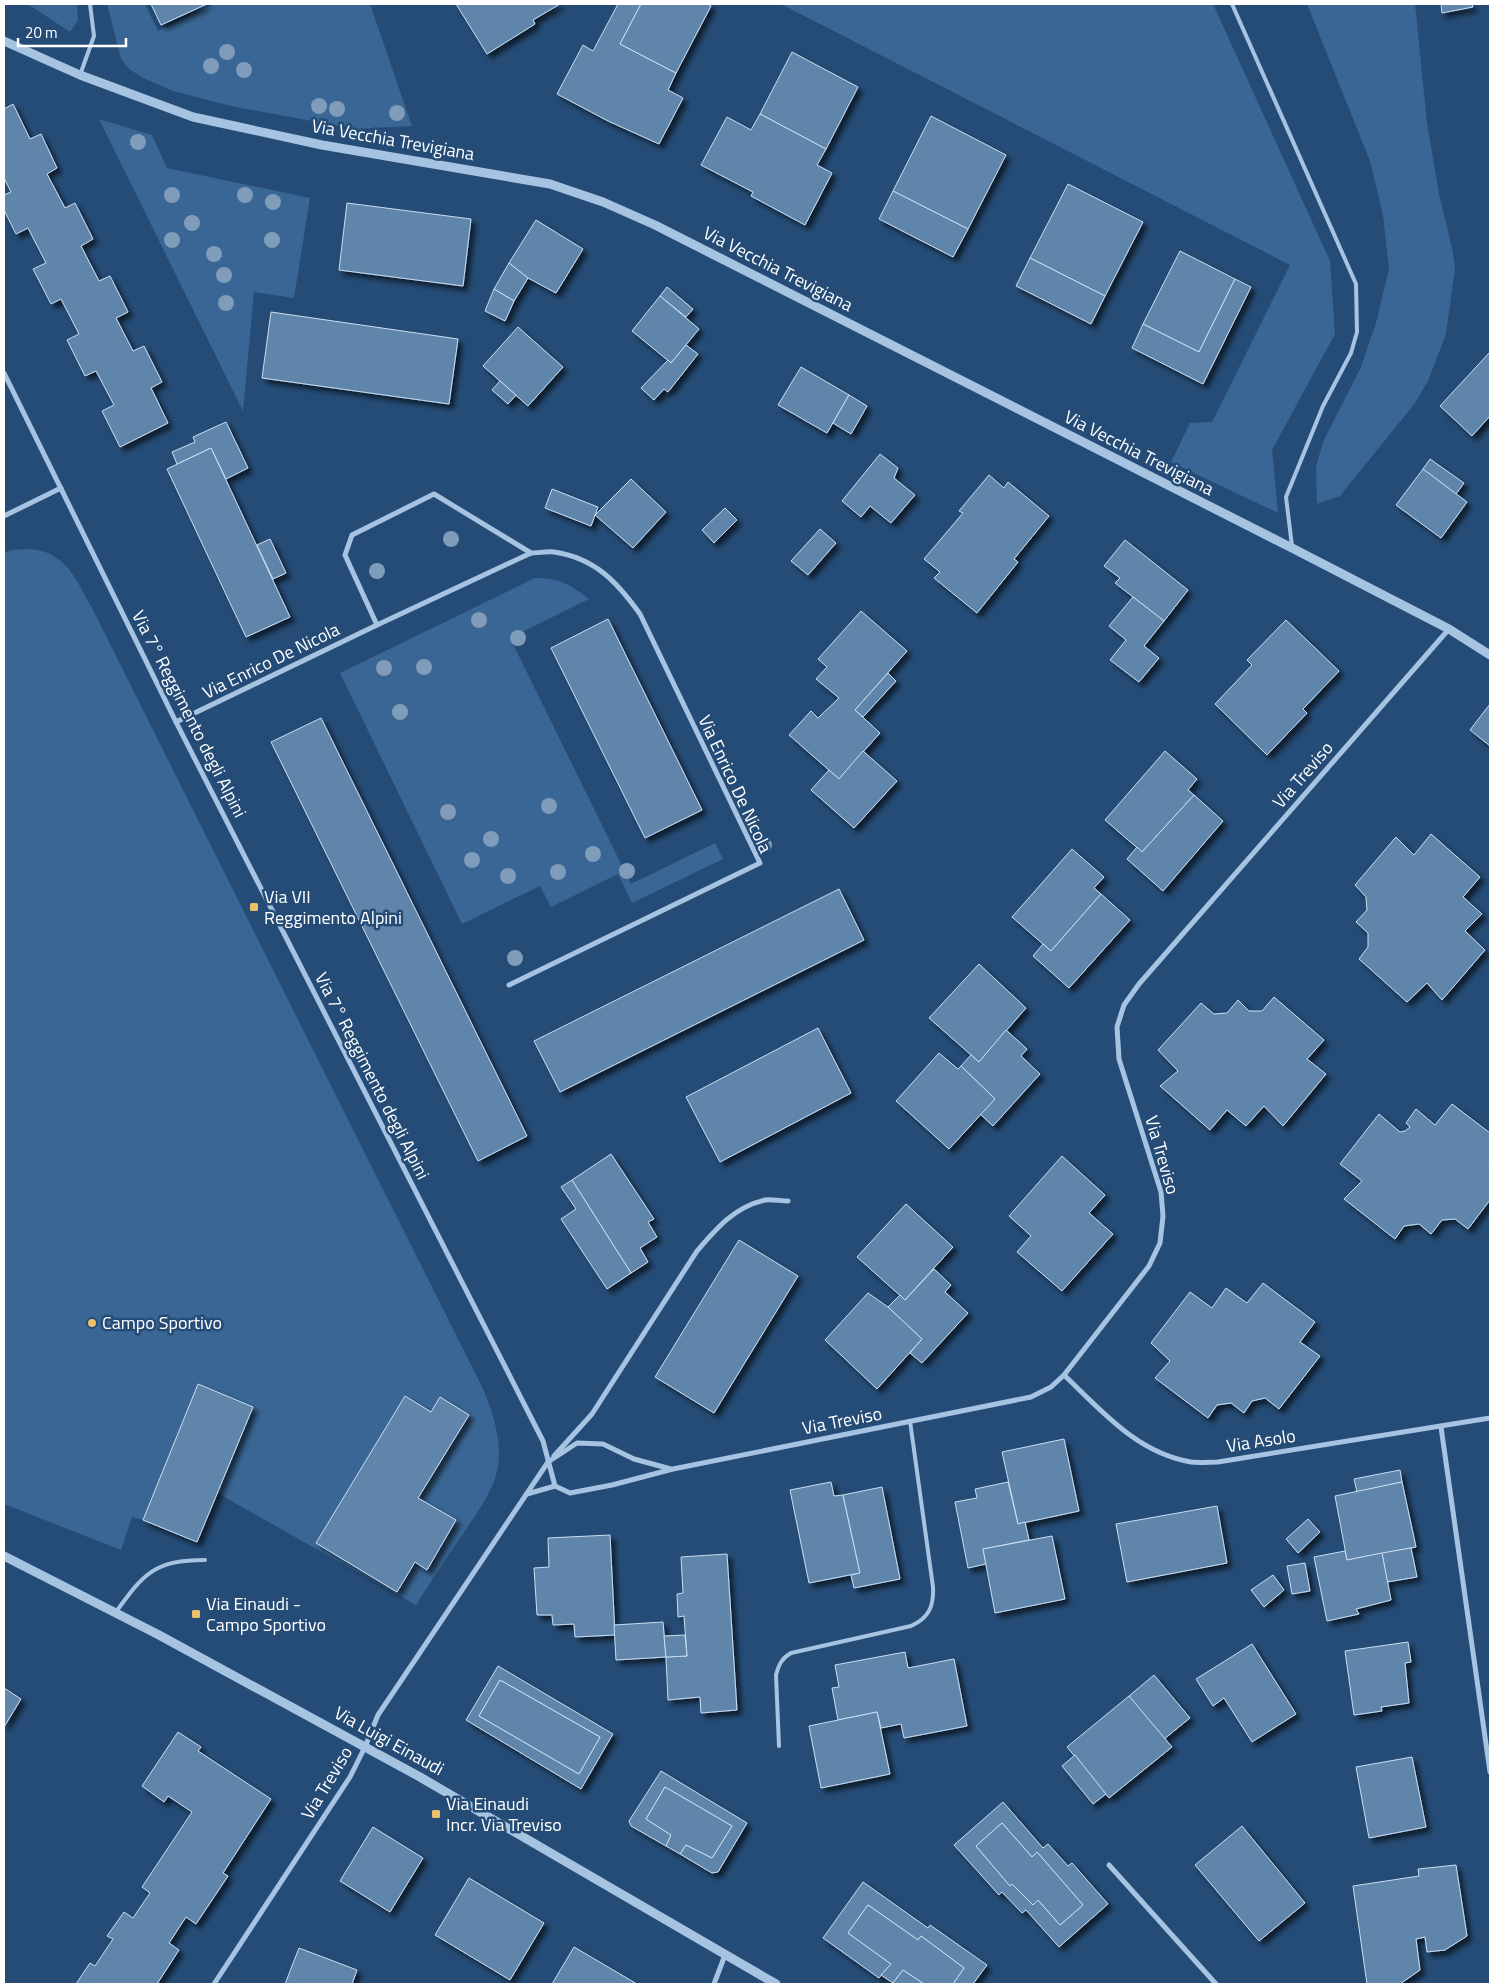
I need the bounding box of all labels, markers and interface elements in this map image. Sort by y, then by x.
scale bar [18,15,125,47]
text: 20 m [25,21,58,44]
street label: Via Vecchia Trevigiana [310,112,477,167]
street label: Via Vecchia Trevigiana [699,219,858,318]
street label: Via Vecchia Trevigiana [1060,403,1219,502]
street label: Via 7° Reggimento degli Alpini [125,605,254,822]
street label: Via Enrico De Nicola [198,616,344,705]
street label: Via Enrico De Nicola [692,710,779,857]
street label: Via Treviso [1266,735,1339,814]
place label: Via VII Reggimento Alpini [264,883,402,931]
marker: Via VII Reggimento Alpini [248,901,260,913]
street label: Via 7° Reggimento degli Alpini [308,967,437,1184]
street label: Via Treviso [1138,1112,1187,1197]
place label: Campo Sportivo [102,1309,222,1336]
marker: Campo Sportivo [86,1317,98,1329]
street label: Via Treviso [800,1400,884,1441]
street label: Via Asolo [1224,1422,1297,1459]
place label: Via Einaudi - Campo Sportivo [206,1590,326,1638]
marker: Via Einaudi - Campo Sportivo [190,1608,202,1620]
street label: Via Luigi Einaudi [329,1699,449,1782]
street label: Via Treviso [294,1741,359,1824]
place label: Via Einaudi Incr. Via Treviso [446,1790,562,1838]
marker: Via Einaudi Incr. Via Treviso [430,1808,442,1820]

